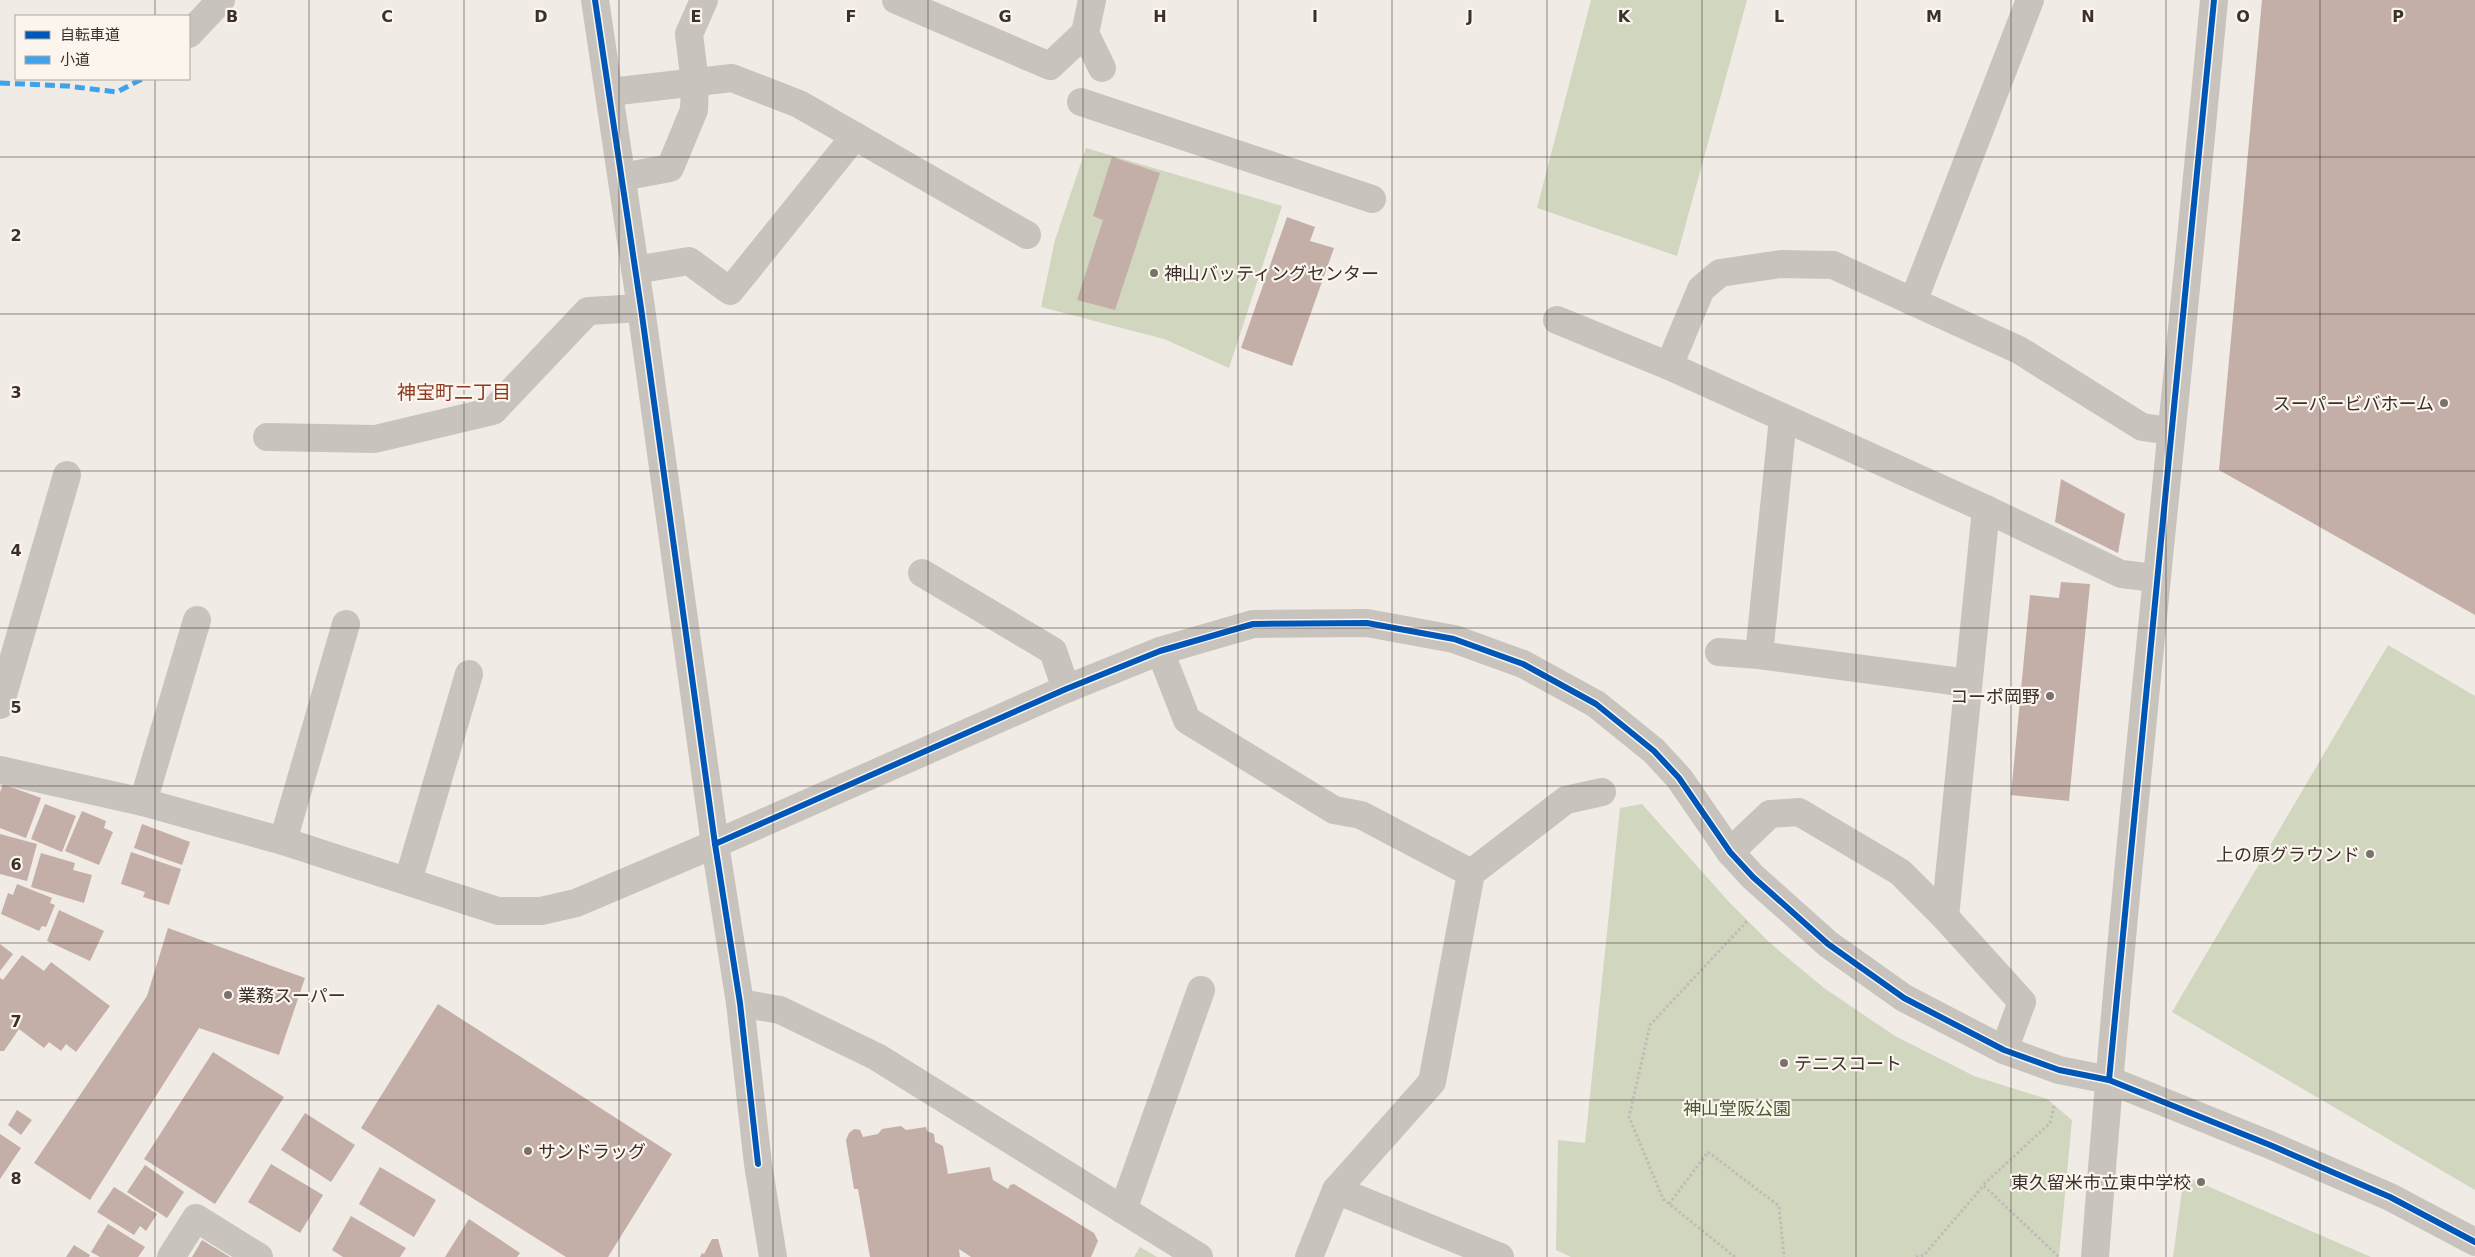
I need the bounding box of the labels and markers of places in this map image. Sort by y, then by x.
place label: 神山バッティングセンター [1164,263,1379,284]
marker: 神山バッティングセンター [1148,267,1160,279]
place label: スーパービバホーム [2273,393,2434,414]
marker: スーパービバホーム [2438,397,2450,409]
place label: コーポ岡野 [1950,686,2040,707]
marker: コーポ岡野 [2044,690,2056,702]
place label: 上の原グラウンド [2216,844,2360,865]
marker: 上の原グラウンド [2364,848,2376,860]
place label: 業務スーパー [238,985,346,1006]
marker: 業務スーパー [222,989,234,1001]
place label: テニスコート [1794,1053,1902,1074]
marker: テニスコート [1778,1057,1790,1069]
place label: サンドラッグ [538,1141,646,1162]
marker: サンドラッグ [522,1145,534,1157]
place label: 東久留米市立東中学校 [2011,1172,2191,1193]
marker: 東久留米市立東中学校 [2195,1176,2207,1188]

